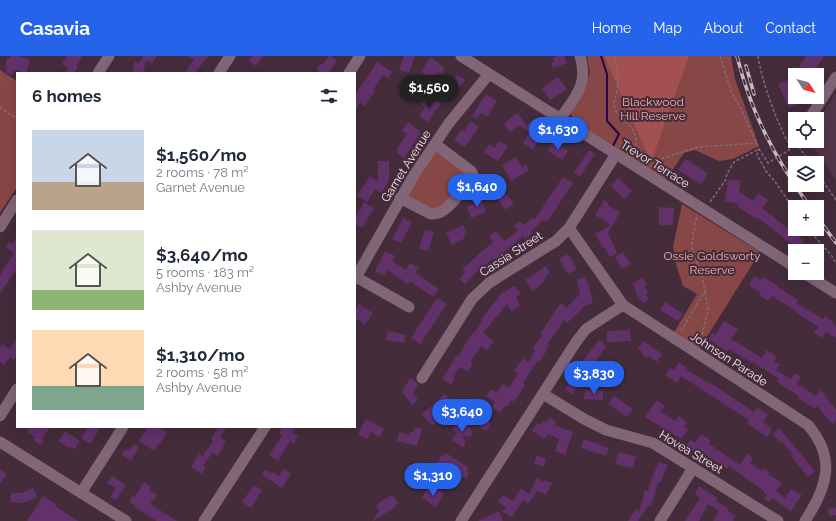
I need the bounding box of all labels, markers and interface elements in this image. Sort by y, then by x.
text: Casavia [20,17,90,39]
text: Home [592,20,631,36]
text: Map [653,20,682,36]
text: About [704,20,743,36]
text: Contact [765,20,816,36]
north arrow [788,68,824,104]
map controls [788,68,824,280]
pin: $1,560 [396,75,462,109]
text: $1,560 [409,80,449,95]
icon: filters [318,85,340,107]
text: 6 homes [32,86,101,106]
park label: Blackwood Hill Reserve [620,95,686,123]
button: locate [788,112,824,148]
pin: $1,630 [525,117,591,151]
text: $1,630 [538,122,578,137]
street label: Garnet Avenue [378,127,434,205]
street label: Trevor Terrace [618,137,692,191]
text: $1,560/mo [156,145,247,165]
icon: home [64,146,112,194]
button: layers [788,156,824,192]
text: 2 rooms · 78 m² [156,165,248,180]
pin: $1,640 [444,174,510,208]
text: $1,640 [457,179,497,194]
text: Garnet Avenue [156,180,245,195]
button: + [788,200,824,236]
street label: Cassia Street [477,229,545,279]
button: − [788,244,824,280]
text: $3,640/mo [156,245,248,265]
icon: home [64,246,112,294]
park label: Ossie Goldsworty Reserve [664,249,761,277]
text: 5 rooms · 183 m² [156,265,254,280]
text: Ashby Avenue [156,280,242,295]
street label: Johnson Parade [688,329,770,389]
text: $1,310/mo [156,345,245,365]
icon: home [64,346,112,394]
pin: $3,830 [561,361,627,395]
text: 2 rooms · 58 m² [156,365,248,380]
text: $3,830 [573,366,615,381]
text: Ashby Avenue [156,380,242,395]
pin: $3,640 [429,399,495,433]
text: $3,640 [441,404,483,419]
street label: Hovea Street [657,428,725,476]
pin: $1,310 [400,463,466,497]
text: $1,310 [413,468,453,483]

